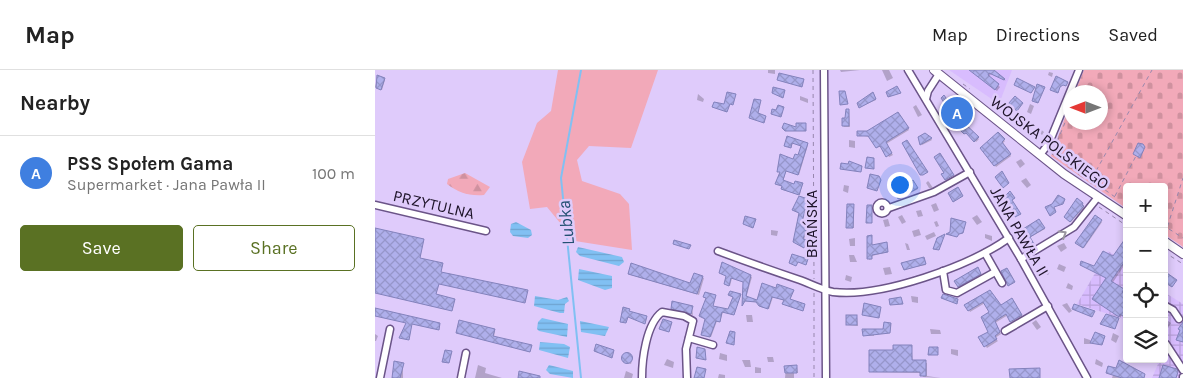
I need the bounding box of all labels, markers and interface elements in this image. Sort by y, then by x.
text: Map [25,21,75,49]
text: Map [932,24,968,46]
text: Directions [996,24,1080,46]
text: Saved [1108,24,1158,46]
north arrow [1063,85,1108,130]
text: Nearby [20,91,90,115]
street label: WOJSKA POLSKIEGO [987,92,1113,193]
pin: A [941,94,973,132]
text: PSS Społem Gama [67,153,233,175]
text: A [31,164,41,183]
text: 100 m [312,164,355,183]
your location [887,172,913,198]
text: Supermarket · Jana Pawła II [67,175,266,194]
street label: JANA PAWŁA II [986,183,1053,279]
map controls [1123,183,1168,363]
button: + [1123,183,1168,228]
street label: PRZYTULNA [391,186,476,223]
street label: BRAŃSKA [802,190,821,258]
water label: Lubka [553,199,579,247]
button: Save [20,225,183,271]
button: Share [193,225,355,271]
button: − [1123,228,1168,273]
one-way arrow [1058,231,1067,241]
button: locate [1123,273,1168,318]
button: layers [1123,318,1168,363]

